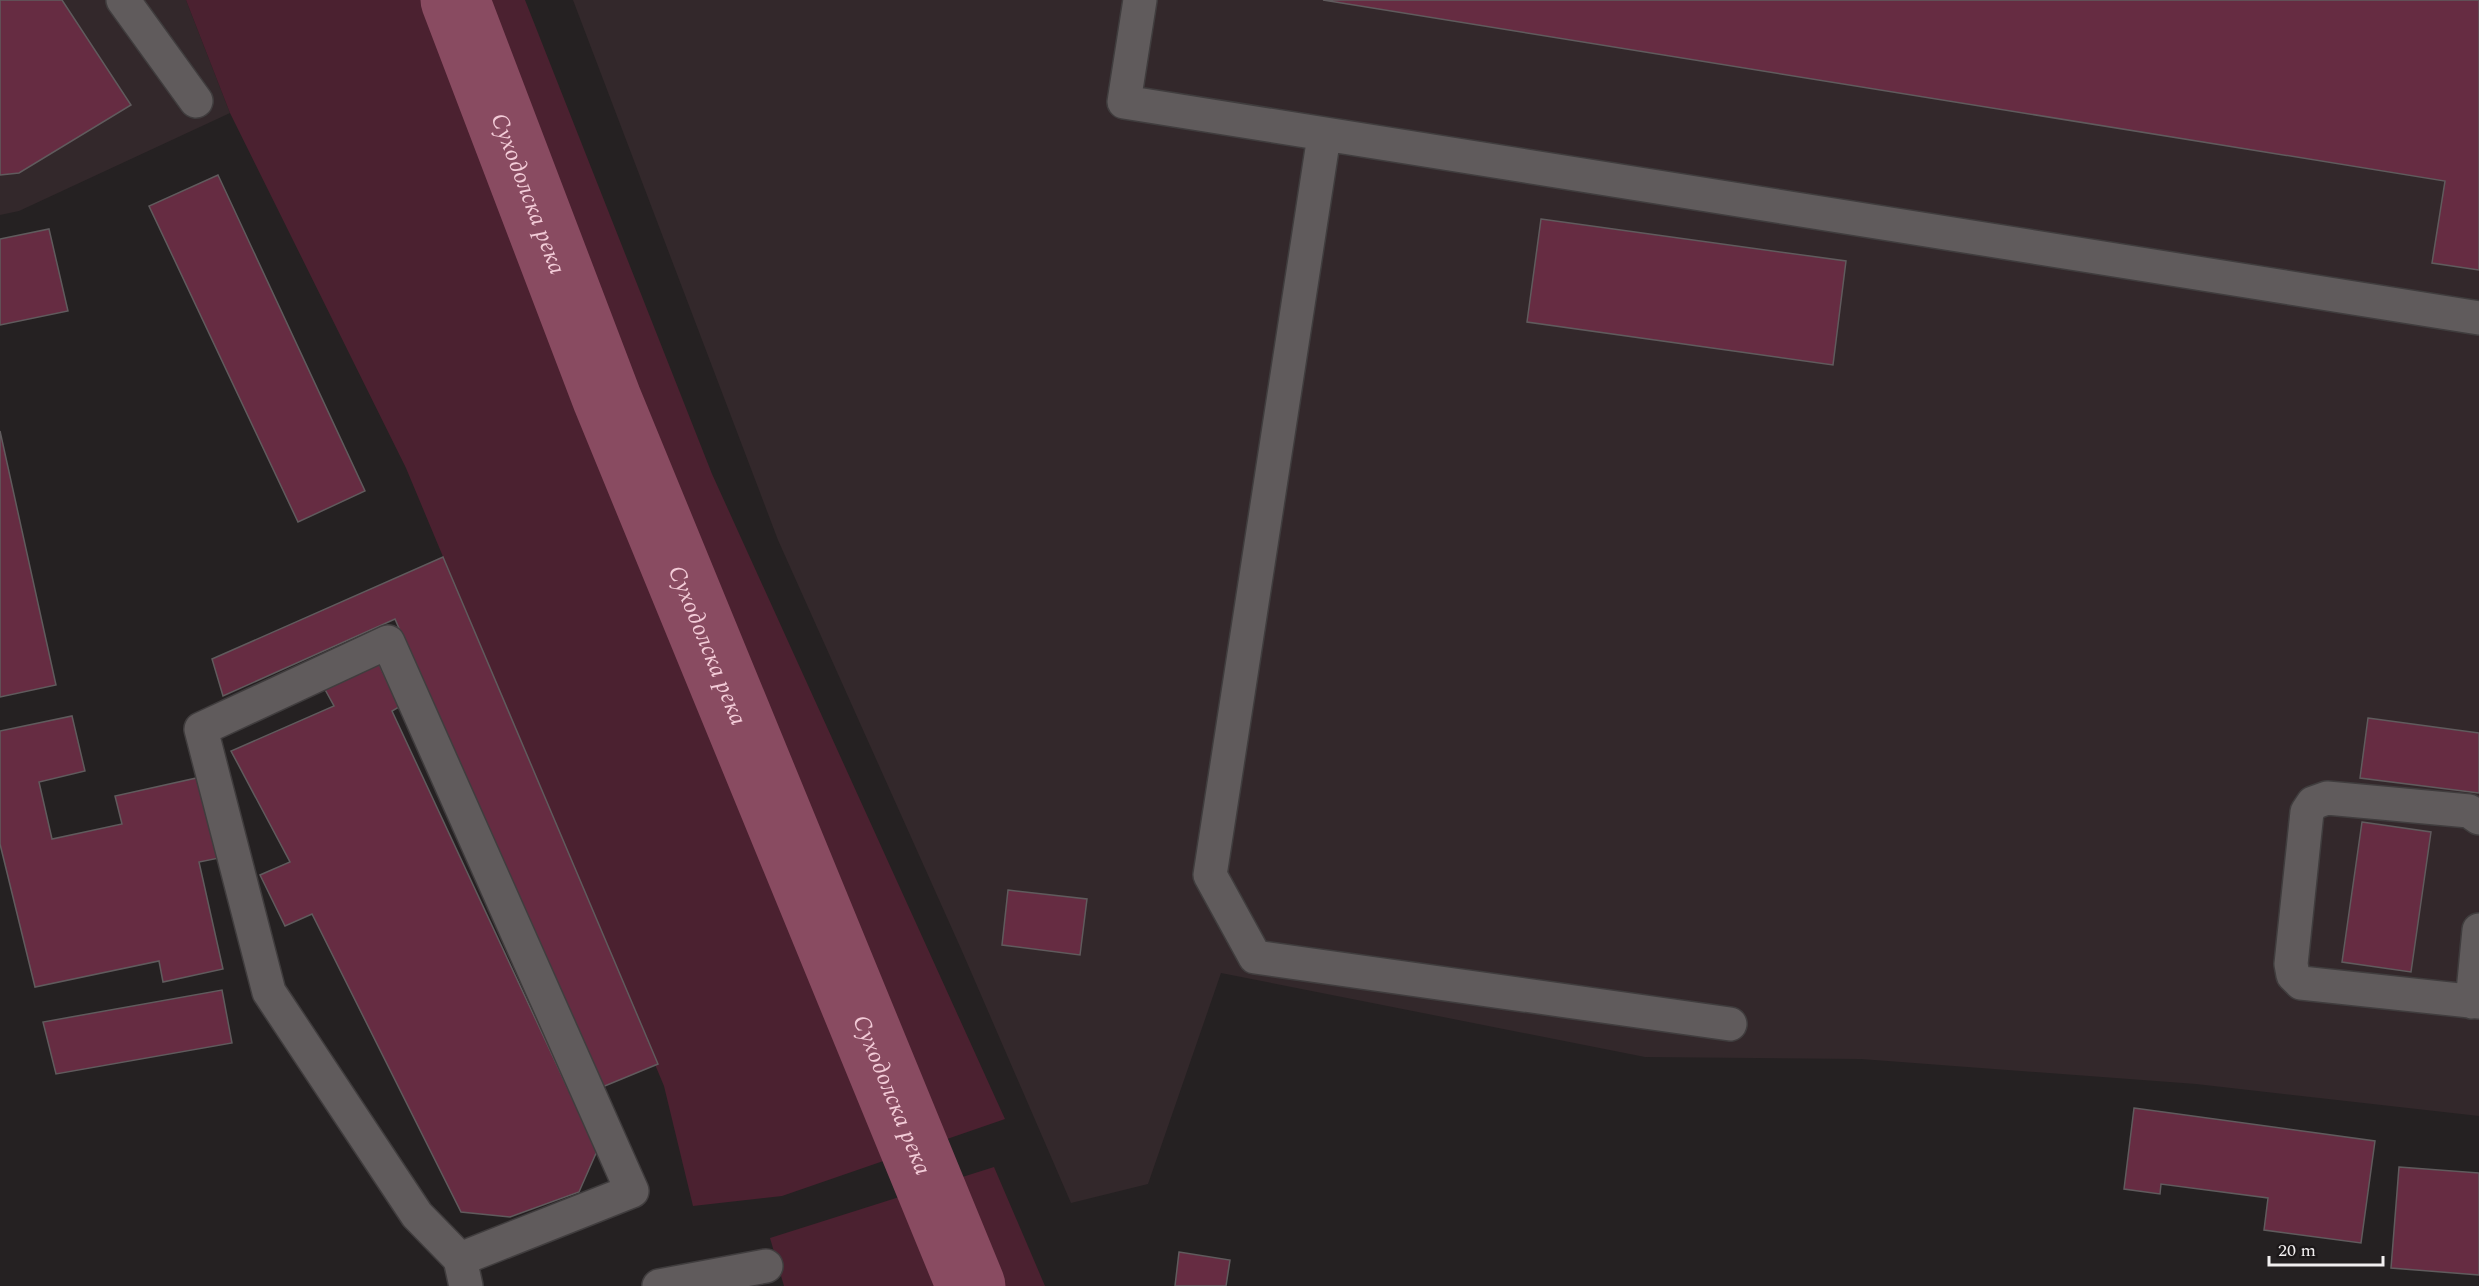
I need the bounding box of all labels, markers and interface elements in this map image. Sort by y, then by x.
water label: Суходолска река [481,108,575,280]
water label: Суходолска река [658,560,756,731]
water label: Суходолска река [843,1010,941,1181]
scale bar [2269,1229,2383,1267]
text: 20 m [2278,1237,2316,1264]

